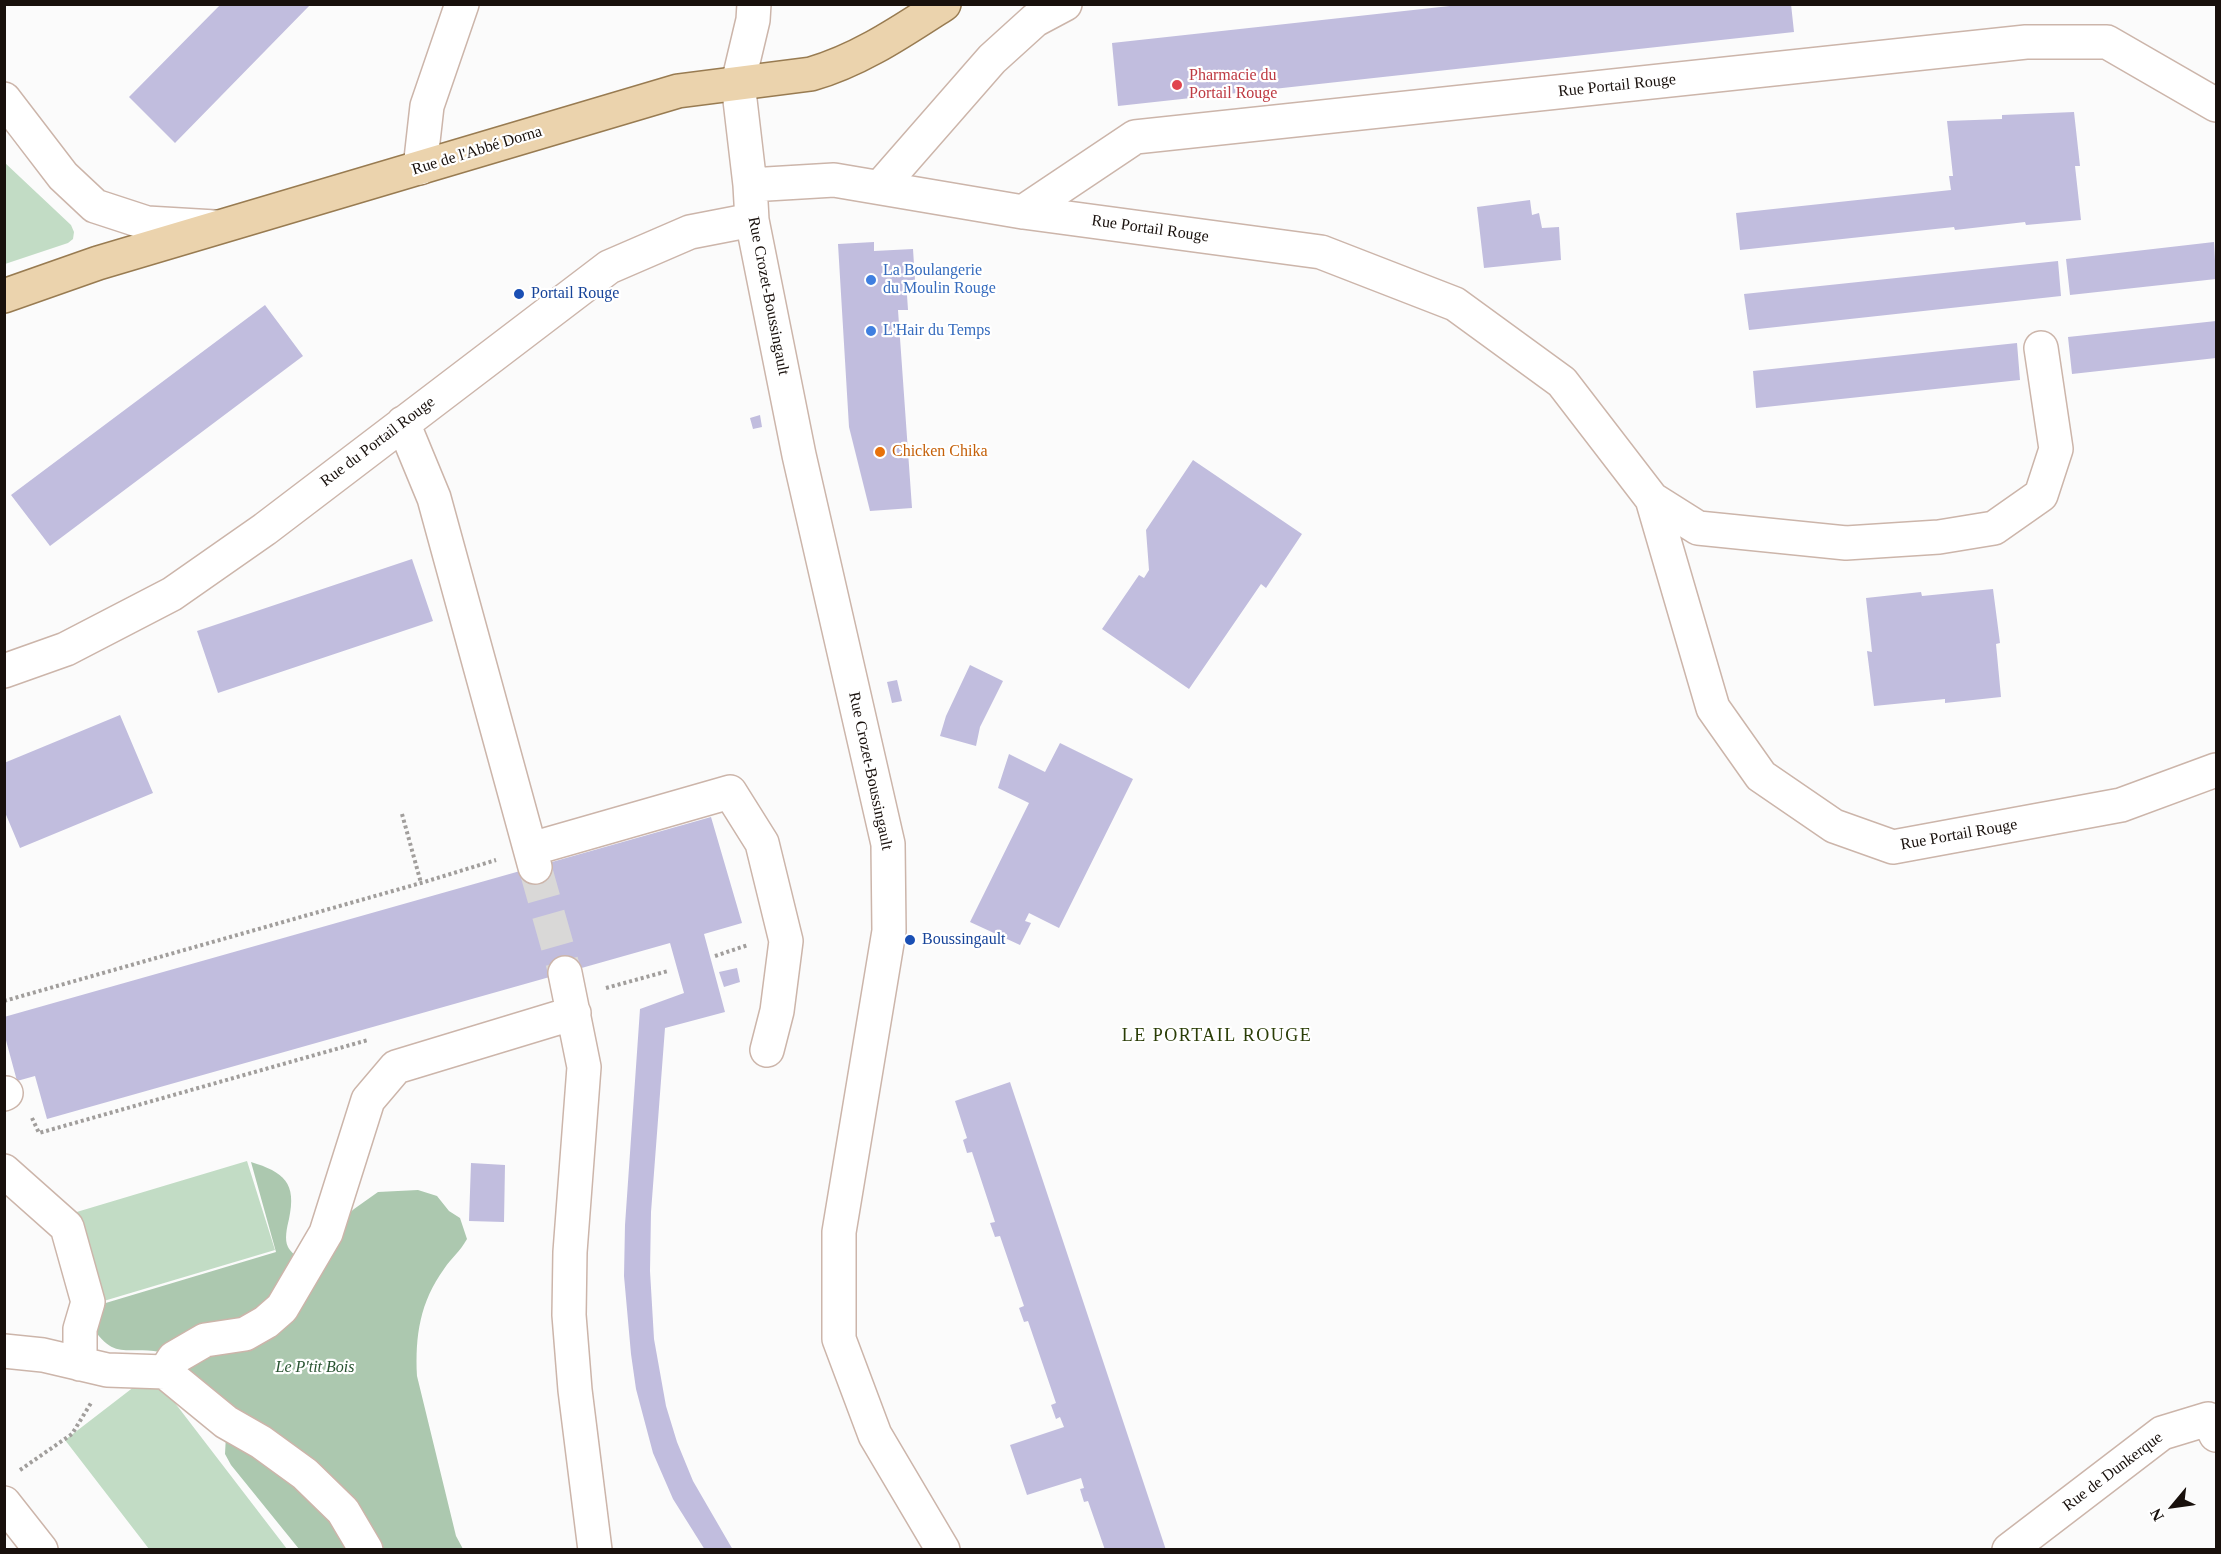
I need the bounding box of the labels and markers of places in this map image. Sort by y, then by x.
place label: Pharmacie du Portail Rouge [1189,66,1277,104]
marker: Pharmacie du Portail Rouge [1170,78,1184,92]
place label: La Boulangerie du Moulin Rouge [883,261,996,299]
marker: La Boulangerie du Moulin Rouge [864,273,878,287]
place label: Portail Rouge [531,284,619,304]
marker: Portail Rouge [512,287,526,301]
place label: L'Hair du Temps [883,321,991,341]
marker: L'Hair du Temps [864,324,878,338]
place label: Chicken Chika [892,442,988,462]
marker: Chicken Chika [873,445,887,459]
place label: Boussingault [922,930,1006,950]
marker: Boussingault [903,933,917,947]

